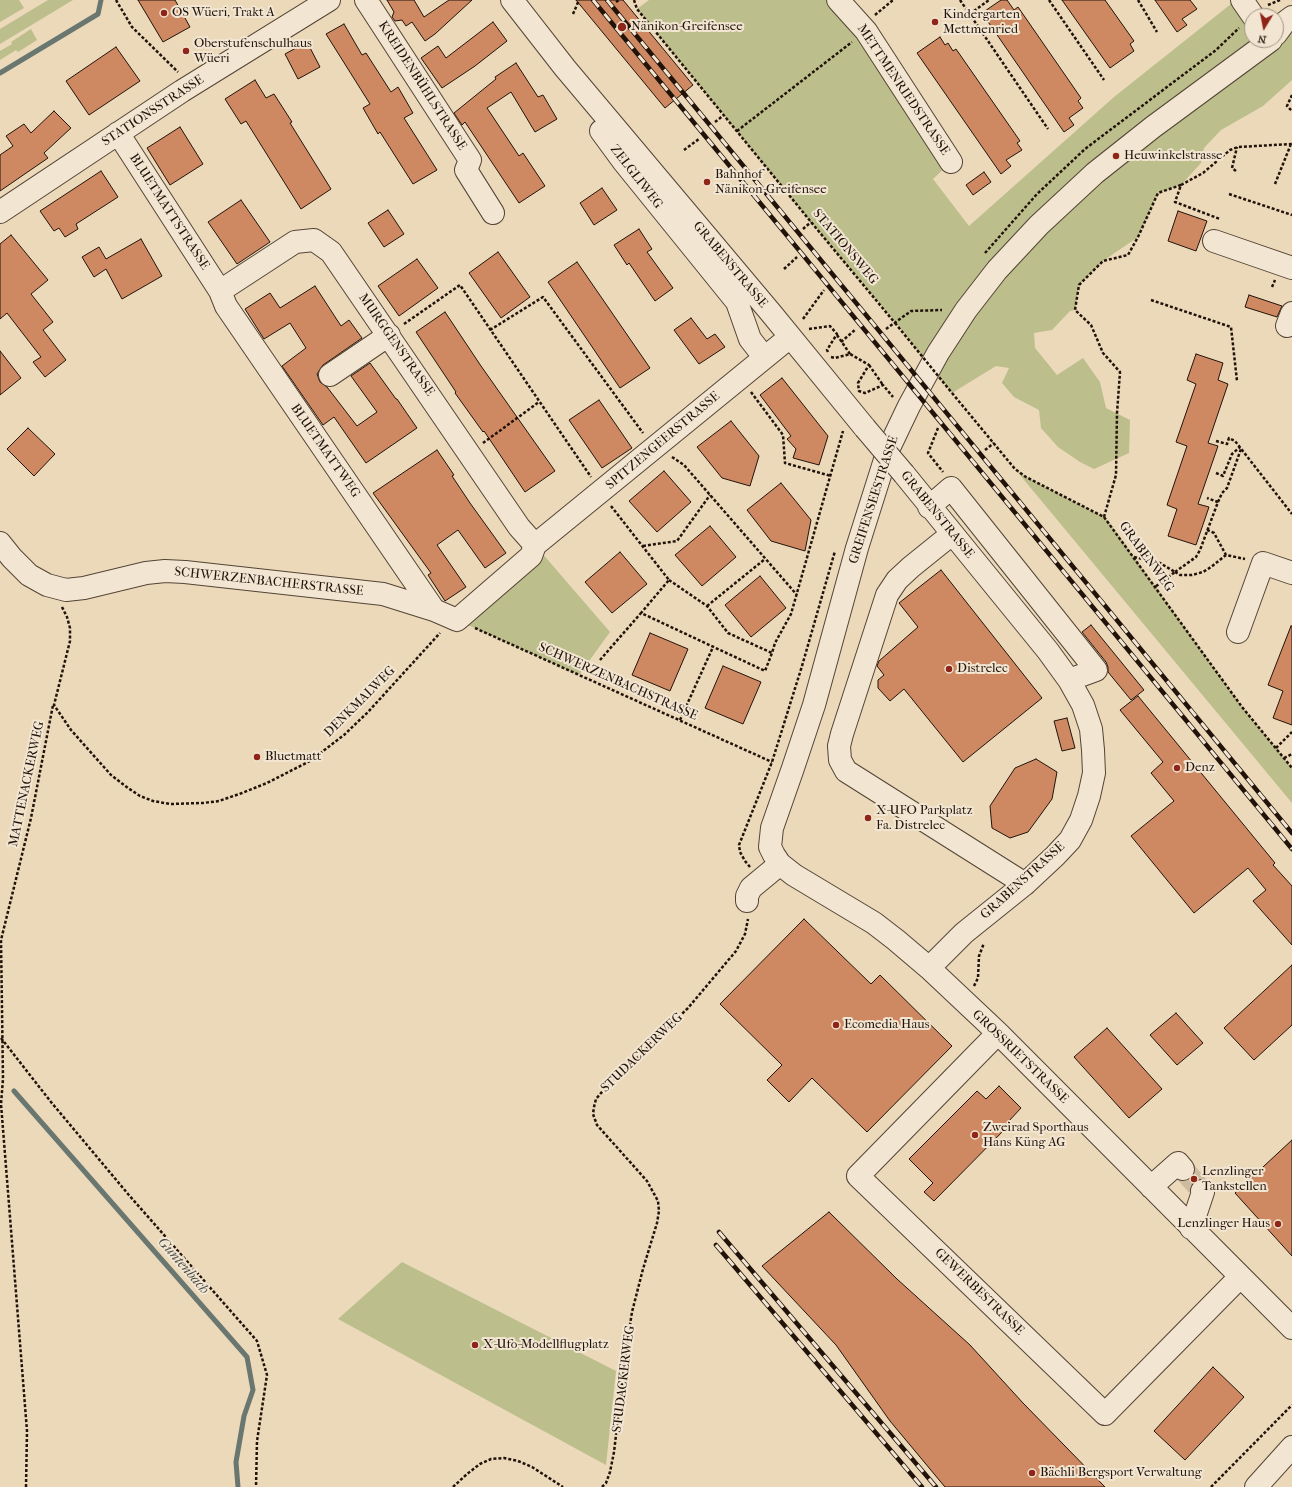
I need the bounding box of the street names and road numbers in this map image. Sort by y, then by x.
street label: KREIDENBÜHLSTRASSE [374,19,470,153]
street label: METTMENRIEDSTRASSE [853,22,953,158]
street label: STATIONSSTRASSE [99,72,207,150]
street label: ZELGLIWEG [606,142,666,212]
street label: BLUETMATTSTRASSE [126,151,212,273]
street label: STATIONSWEG [809,206,881,288]
street label: GRABENSTRASSE [689,219,771,311]
street label: MURGGENSTRASSE [355,291,437,399]
street label: SPITZENGEERSTRASSE [603,389,723,493]
street label: BLUETMATTWEG [287,401,363,501]
street label: GREIFENSEESTRASSE [846,434,902,566]
street label: GRABENSTRASSE [897,468,977,562]
street label: GRABENWEG [1115,519,1177,595]
street label: SCHWERZENBACHERSTRASSE [174,564,364,600]
street label: SCHWERZENBACHSTRASSE [536,640,700,724]
street label: DENKMALWEG [321,663,399,741]
street label: MATTENACKERWEG [6,720,48,848]
street label: GRABENSTRASSE [978,839,1068,923]
street label: GROSSRIETSTRASSE [969,1007,1071,1107]
street label: STUDACKERWEG [598,1010,686,1096]
street label: GEWERBESTRASSE [931,1245,1027,1339]
street label: STUDACKERWEG [610,1324,638,1434]

